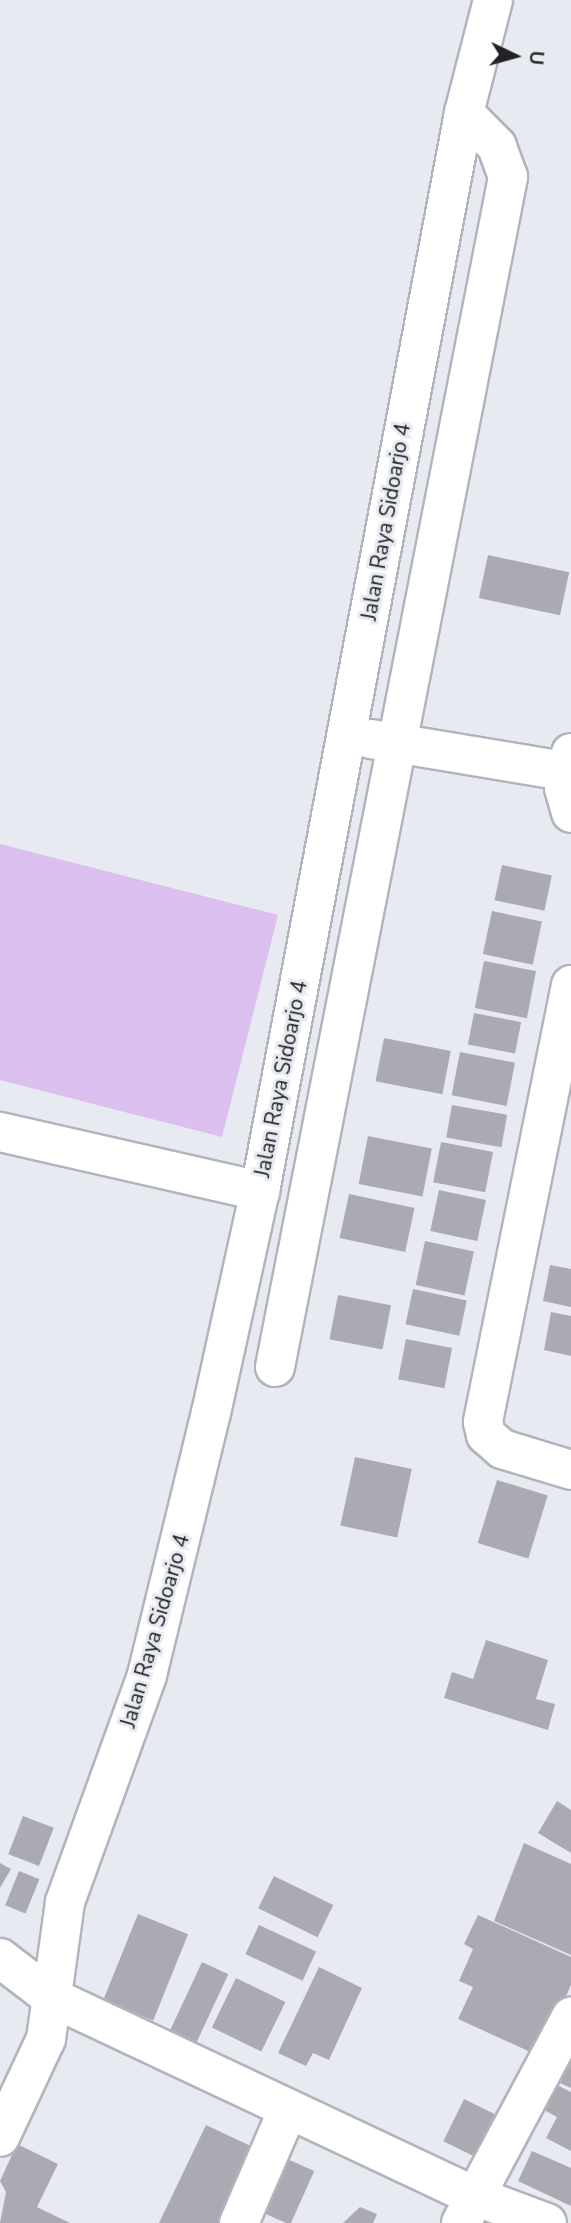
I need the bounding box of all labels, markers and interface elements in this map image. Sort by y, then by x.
north arrow [480,21,550,91]
text: U [522,50,549,66]
street label: Jalan Raya Sidoarjo 4 [356,421,416,623]
street label: Jalan Raya Sidoarjo 4 [250,979,312,1179]
street label: Jalan Raya Sidoarjo 4 [115,1532,195,1730]

